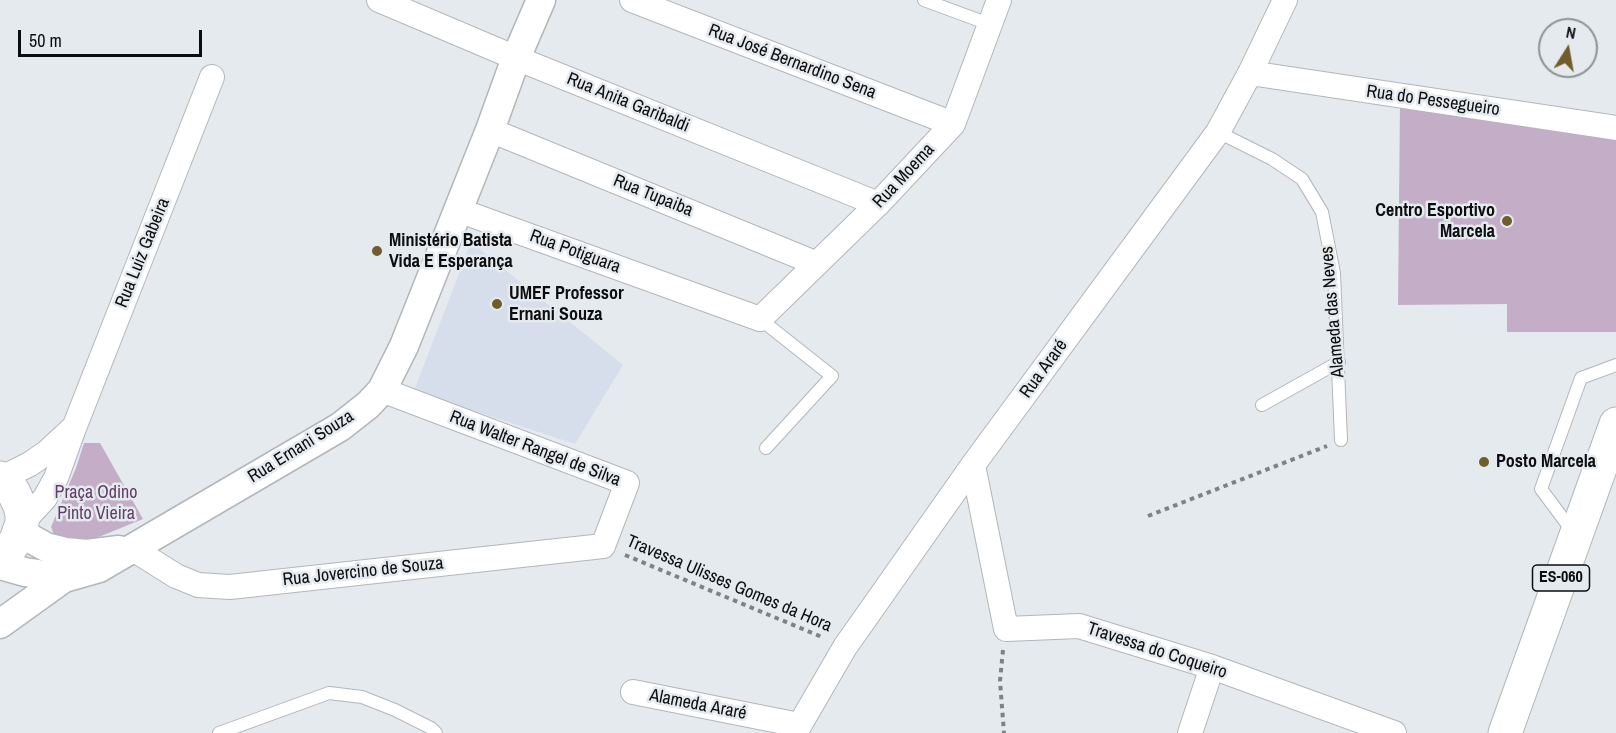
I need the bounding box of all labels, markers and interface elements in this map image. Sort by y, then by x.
scale bar [21,18,206,56]
north arrow [1538,18,1598,78]
street label: Rua José Bernardino Sena [705,20,879,104]
text: N [1564,21,1578,44]
text: 50 m [29,28,62,53]
street label: Rua Anita Garibaldi [563,69,693,137]
street label: Rua do Pessegueiro [1365,81,1501,121]
street label: Rua Moema [869,139,939,213]
street label: Rua Tupaiba [610,170,696,222]
street label: Rua Luiz Gabeira [111,195,175,311]
place label: Centro Esportivo Marcela [1375,200,1495,242]
marker: Centro Esportivo Marcela [1500,214,1514,228]
street label: Rua Potiguara [527,226,623,278]
place label: Ministério Batista Vida E Esperança [389,230,513,272]
marker: Ministério Batista Vida E Esperança [370,244,384,258]
street label: Alameda das Neves [1316,245,1350,379]
place label: UMEF Professor Ernani Souza [509,283,624,326]
marker: UMEF Professor Ernani Souza [490,297,504,311]
street label: Rua Araré [1015,335,1073,403]
street label: Rua Ernani Souza [244,406,358,488]
street label: Rua Walter Rangel de Silva [446,406,624,492]
place label: Posto Marcela [1496,451,1596,473]
marker: Posto Marcela [1477,455,1491,469]
park label: Praça Odino Pinto Vieira [55,482,137,524]
street label: Travessa Ulisses Gomes da Hora [623,531,835,637]
street label: Rua Jovercino de Souza [281,553,445,591]
road number: ES-060 [1532,565,1590,591]
street label: Travessa do Coqueiro [1084,618,1230,684]
street label: Alameda Araré [648,685,748,725]

